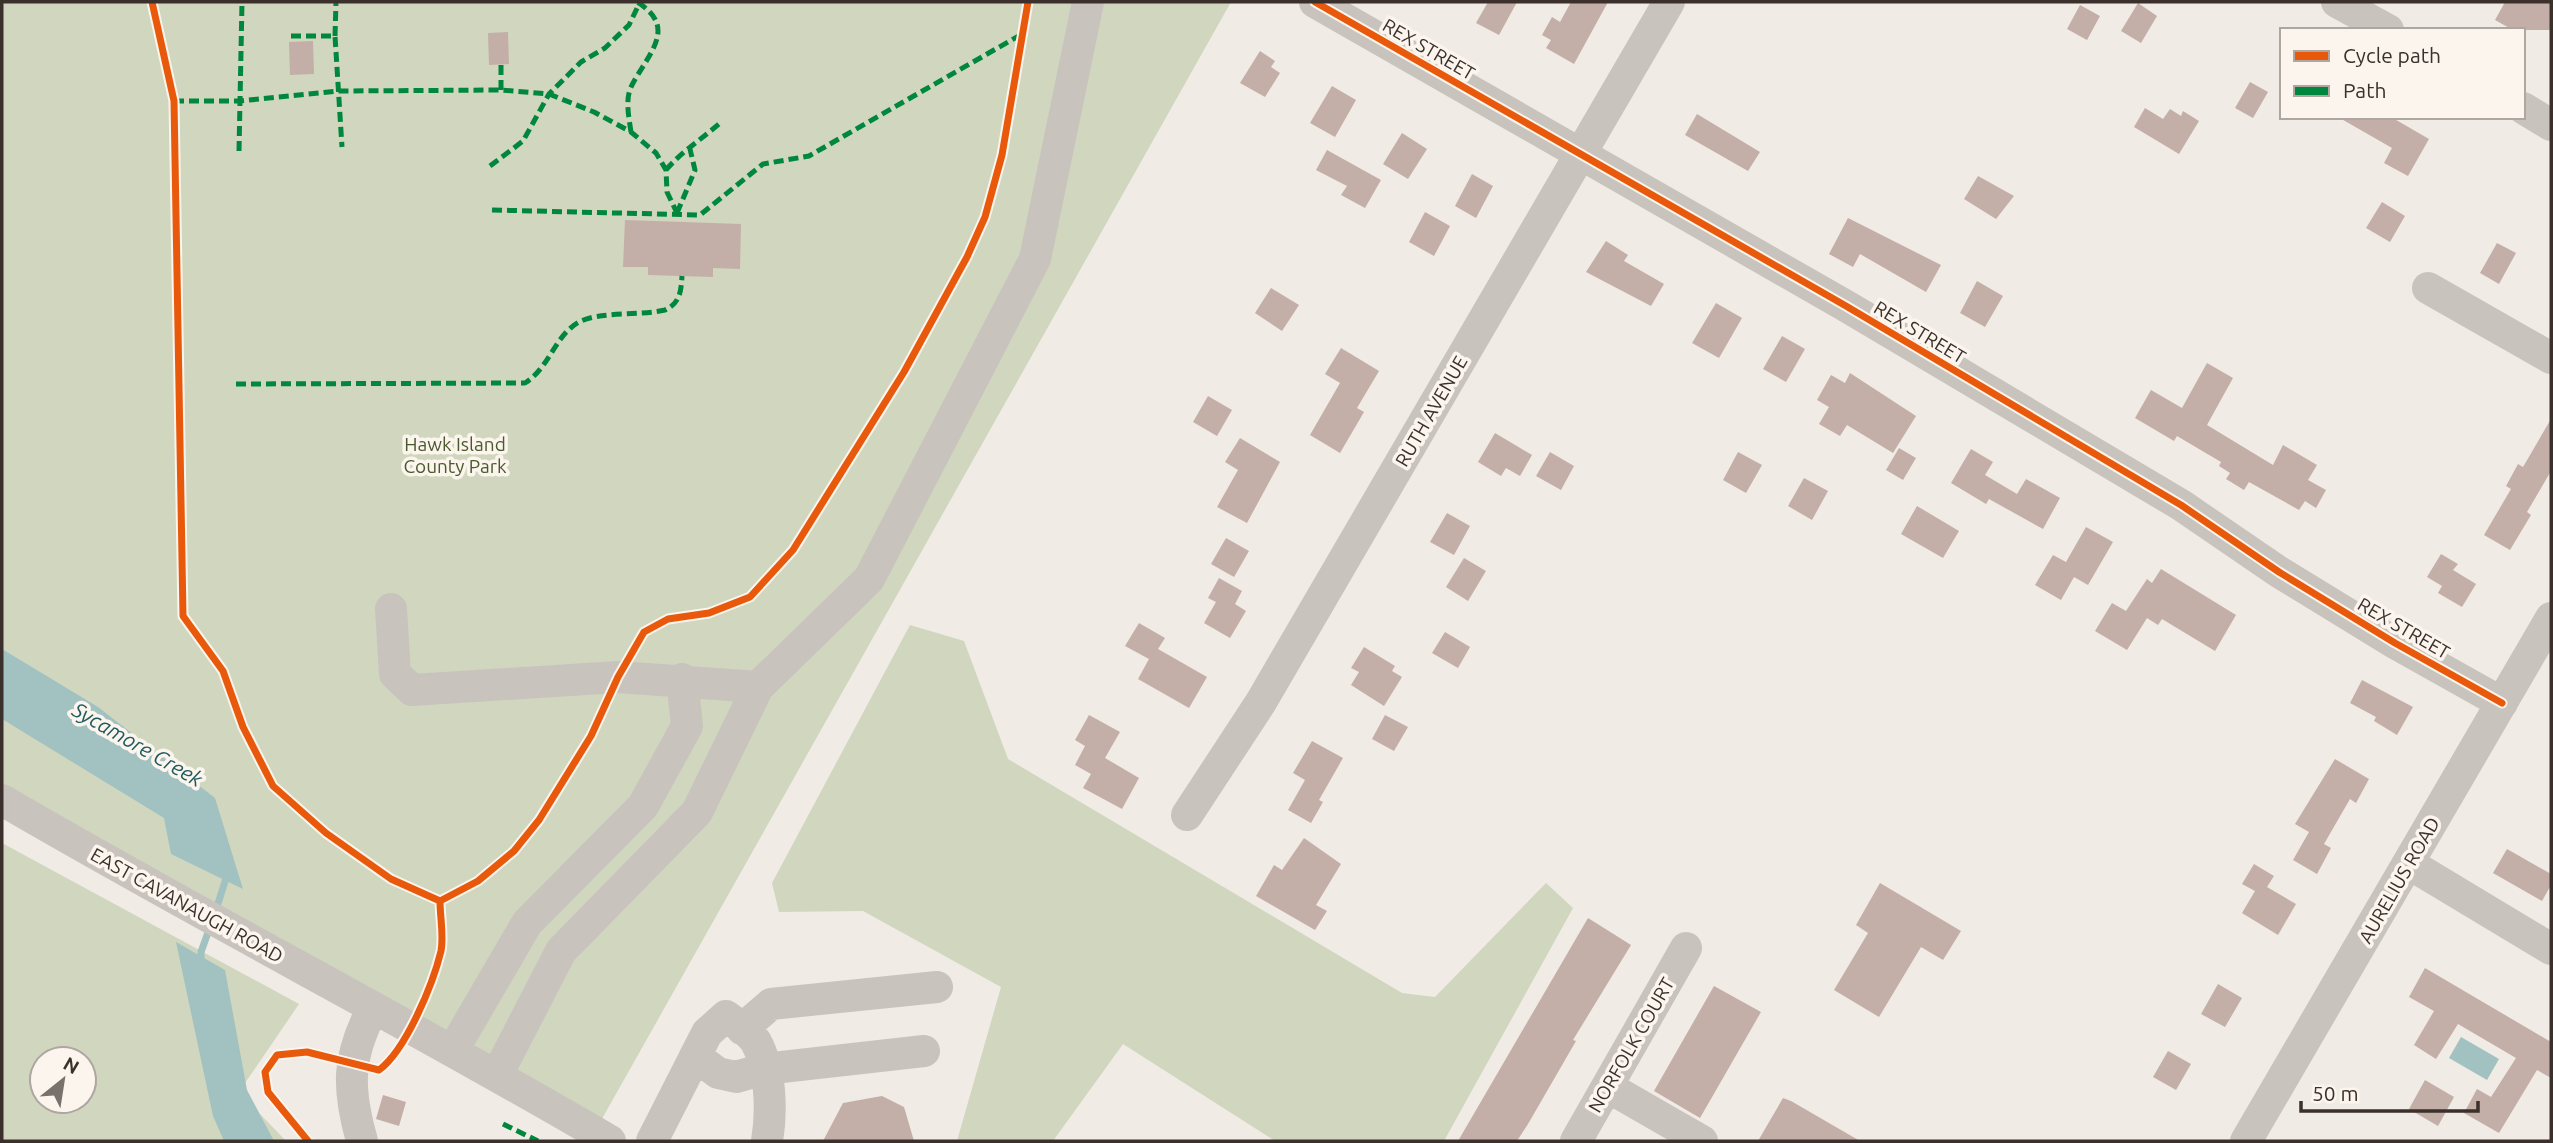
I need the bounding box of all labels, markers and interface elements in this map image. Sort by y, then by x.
street label: REX STREET [1379,14,1479,84]
legend [2280,28,2525,119]
text: Cycle path [2343,43,2441,67]
text: Path [2343,78,2386,102]
street label: REX STREET [1870,296,1970,368]
street label: RUTH AVENUE [1390,352,1472,470]
park label: Hawk Island County Park [403,433,507,477]
street label: REX STREET [2354,593,2454,663]
water label: Sycamore Creek [68,696,208,791]
street label: AURELIUS ROAD [2354,813,2444,947]
street label: EAST CAVANAUGH ROAD [87,843,287,967]
street label: NORFOLK COURT [1583,973,1679,1116]
north arrow [28,1045,98,1115]
text: N [60,1052,83,1078]
scale bar [2301,1070,2478,1114]
text: 50 m [2312,1081,2359,1105]

